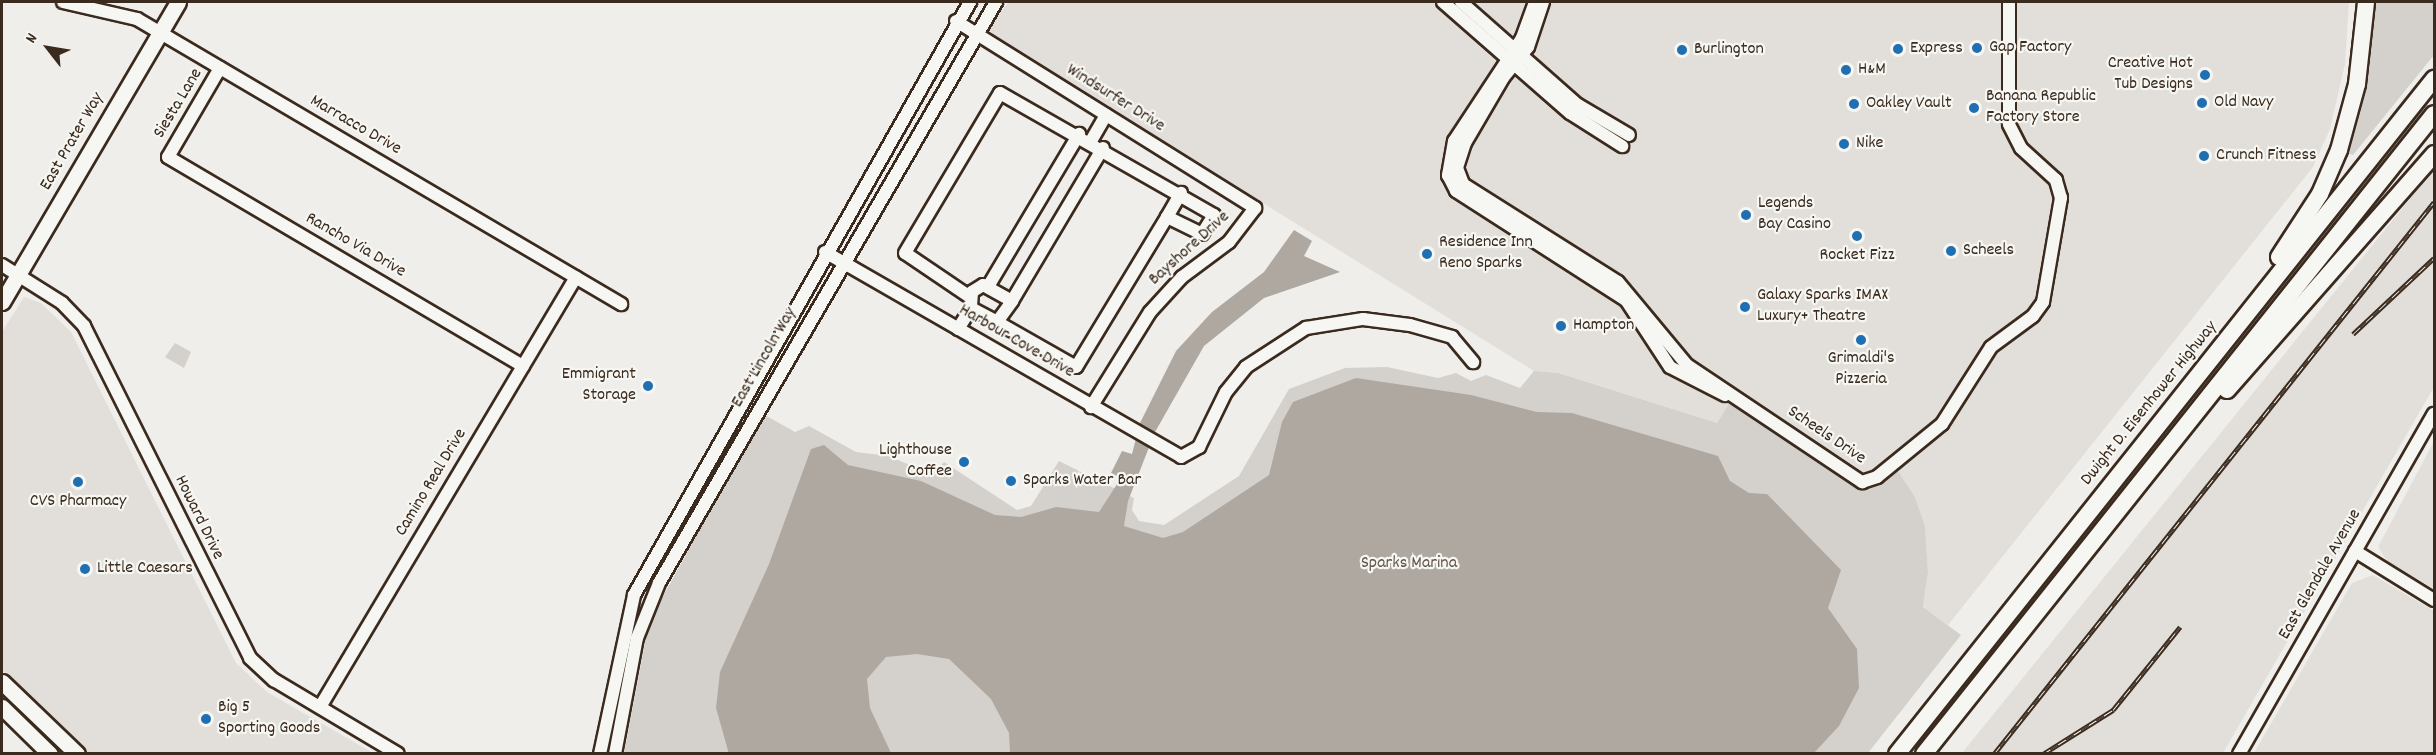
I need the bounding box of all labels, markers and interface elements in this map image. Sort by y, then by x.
north arrow [18,18,78,78]
text: N [20,29,44,48]
place label: Gap Factory [1989,37,2071,59]
place label: Express [1910,38,1963,60]
place label: Burlington [1694,39,1764,61]
marker: Gap Factory [1970,41,1984,55]
marker: Express [1891,42,1905,56]
marker: Burlington [1675,43,1689,57]
place label: Creative Hot Tub Designs [2108,54,2193,97]
place label: H&M [1858,59,1886,81]
street label: Windsurfer Drive [1062,60,1168,138]
marker: H&M [1839,63,1853,77]
street label: Siesta Lane [150,65,208,143]
marker: Creative Hot Tub Designs [2198,68,2212,82]
place label: Banana Republic Factory Store [1986,87,2096,130]
street label: East Prater Way [36,89,110,195]
street label: Marracco Drive [305,91,405,161]
place label: Old Navy [2214,92,2273,114]
place label: Oakley Vault [1866,93,1952,115]
marker: Old Navy [2195,96,2209,110]
marker: Oakley Vault [1847,97,1861,111]
marker: Banana Republic Factory Store [1967,101,1981,115]
place label: Nike [1856,133,1883,155]
marker: Nike [1837,137,1851,151]
place label: Crunch Fitness [2216,145,2317,167]
marker: Crunch Fitness [2197,149,2211,163]
place label: Legends Bay Casino [1758,194,1831,236]
street label: Bayshore Drive [1145,207,1235,291]
marker: Legends Bay Casino [1739,208,1753,222]
street label: Rancho Via Drive [301,209,409,283]
marker: Rocket Fizz [1850,229,1864,243]
place label: Residence Inn Reno Sparks [1439,233,1533,276]
place label: Scheels [1963,240,2014,262]
marker: Scheels [1944,244,1958,258]
place label: Rocket Fizz [1819,245,1895,267]
marker: Residence Inn Reno Sparks [1420,247,1434,261]
place label: Galaxy Sparks IMAX Luxury+ Theatre [1757,286,1888,328]
street label: Harbour Cove Drive [954,300,1078,384]
marker: Galaxy Sparks IMAX Luxury+ Theatre [1738,300,1752,314]
street label: East Lincoln Way [728,304,802,412]
place label: Hampton [1573,315,1634,337]
street label: Dwight D. Eisenhower Highway [2077,317,2223,491]
marker: Hampton [1554,319,1568,333]
marker: Grimaldi's Pizzeria [1854,333,1868,347]
place label: Grimaldi's Pizzeria [1827,349,1895,392]
place label: Emmigrant Storage [562,365,636,407]
marker: Emmigrant Storage [641,379,655,393]
street label: Scheels Drive [1783,402,1869,470]
street label: Camino Real Drive [391,425,473,541]
place label: Lighthouse Coffee [879,441,952,484]
marker: Lighthouse Coffee [957,455,971,469]
place label: Sparks Water Bar [1023,470,1141,492]
street label: Howard Drive [168,472,228,564]
marker: Sparks Water Bar [1004,474,1018,488]
marker: CVS Pharmacy [71,475,85,489]
place label: CVS Pharmacy [30,491,126,513]
street label: East Glendale Avenue [2275,506,2367,644]
park label: Sparks Marina [1361,553,1457,575]
place label: Little Caesars [97,558,193,580]
marker: Little Caesars [78,562,92,576]
place label: Big 5 Sporting Goods [218,698,320,740]
marker: Big 5 Sporting Goods [199,712,213,726]

